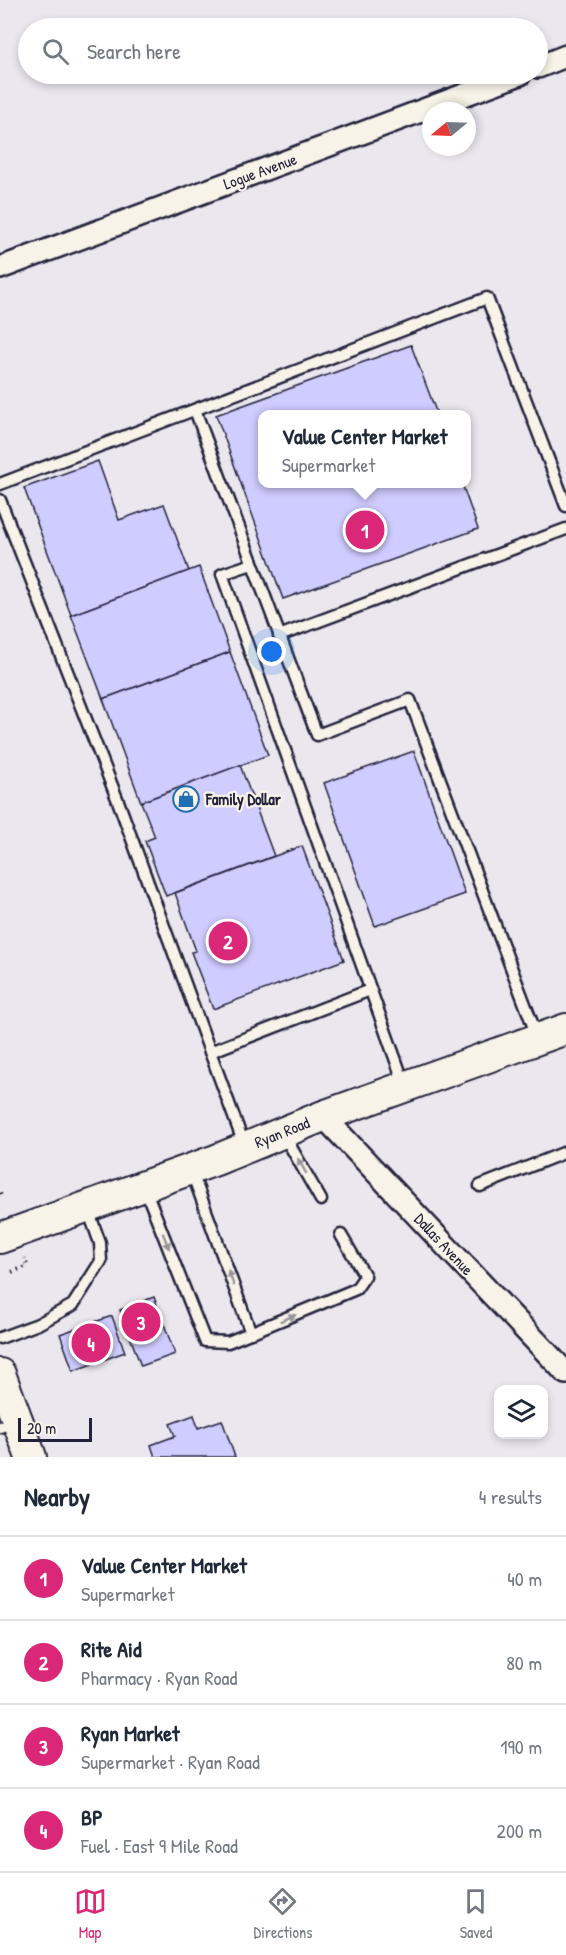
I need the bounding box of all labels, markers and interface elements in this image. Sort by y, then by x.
search box [18,18,548,84]
icon: search [39,35,72,68]
text: Search here [87,36,181,66]
north arrow [422,102,476,156]
street label: Logue Avenue [220,147,300,194]
popup [258,410,471,488]
text: Value Center Market [282,421,447,451]
text: Supermarket [282,451,375,478]
pin: 1 [346,508,385,552]
your location [257,637,286,666]
shop icon: Family Dollar [171,784,201,814]
place label: Family Dollar [205,788,282,811]
pin: 2 [208,918,248,964]
street label: Ryan Road [251,1111,313,1153]
one-way arrow [296,1158,307,1174]
street label: Dallas Avenue [410,1208,479,1280]
one-way arrow [161,1232,171,1250]
one-way arrow [226,1269,235,1287]
pin: 3 [122,1300,160,1344]
one-way arrow [279,1313,297,1323]
pin: 4 [72,1320,110,1366]
map controls [494,1385,548,1439]
button: layers [494,1385,548,1439]
scale bar [18,1415,92,1442]
text: 20 m [27,1417,56,1439]
text: Nearby [24,1479,90,1514]
text: 4 results [479,1483,542,1510]
text: Value Center Market [81,1550,247,1580]
text: 1 [40,1565,47,1592]
text: 40 m [507,1565,542,1592]
text: Supermarket [81,1580,175,1607]
text: Rite Aid [81,1634,142,1664]
text: 2 [39,1649,48,1676]
text: 80 m [506,1649,542,1676]
text: Pharmacy · Ryan Road [81,1664,237,1691]
text: Ryan Market [81,1718,180,1748]
text: 3 [39,1733,48,1760]
text: 190 m [500,1733,542,1760]
text: Supermarket · Ryan Road [81,1748,260,1775]
text: BP [81,1802,103,1832]
text: 4 [40,1817,47,1844]
text: 200 m [497,1817,542,1844]
text: Fuel · East 9 Mile Road [81,1832,238,1859]
tab: Map [74,1885,107,1943]
tab: Directions [254,1885,312,1943]
tab: Saved [459,1885,492,1943]

